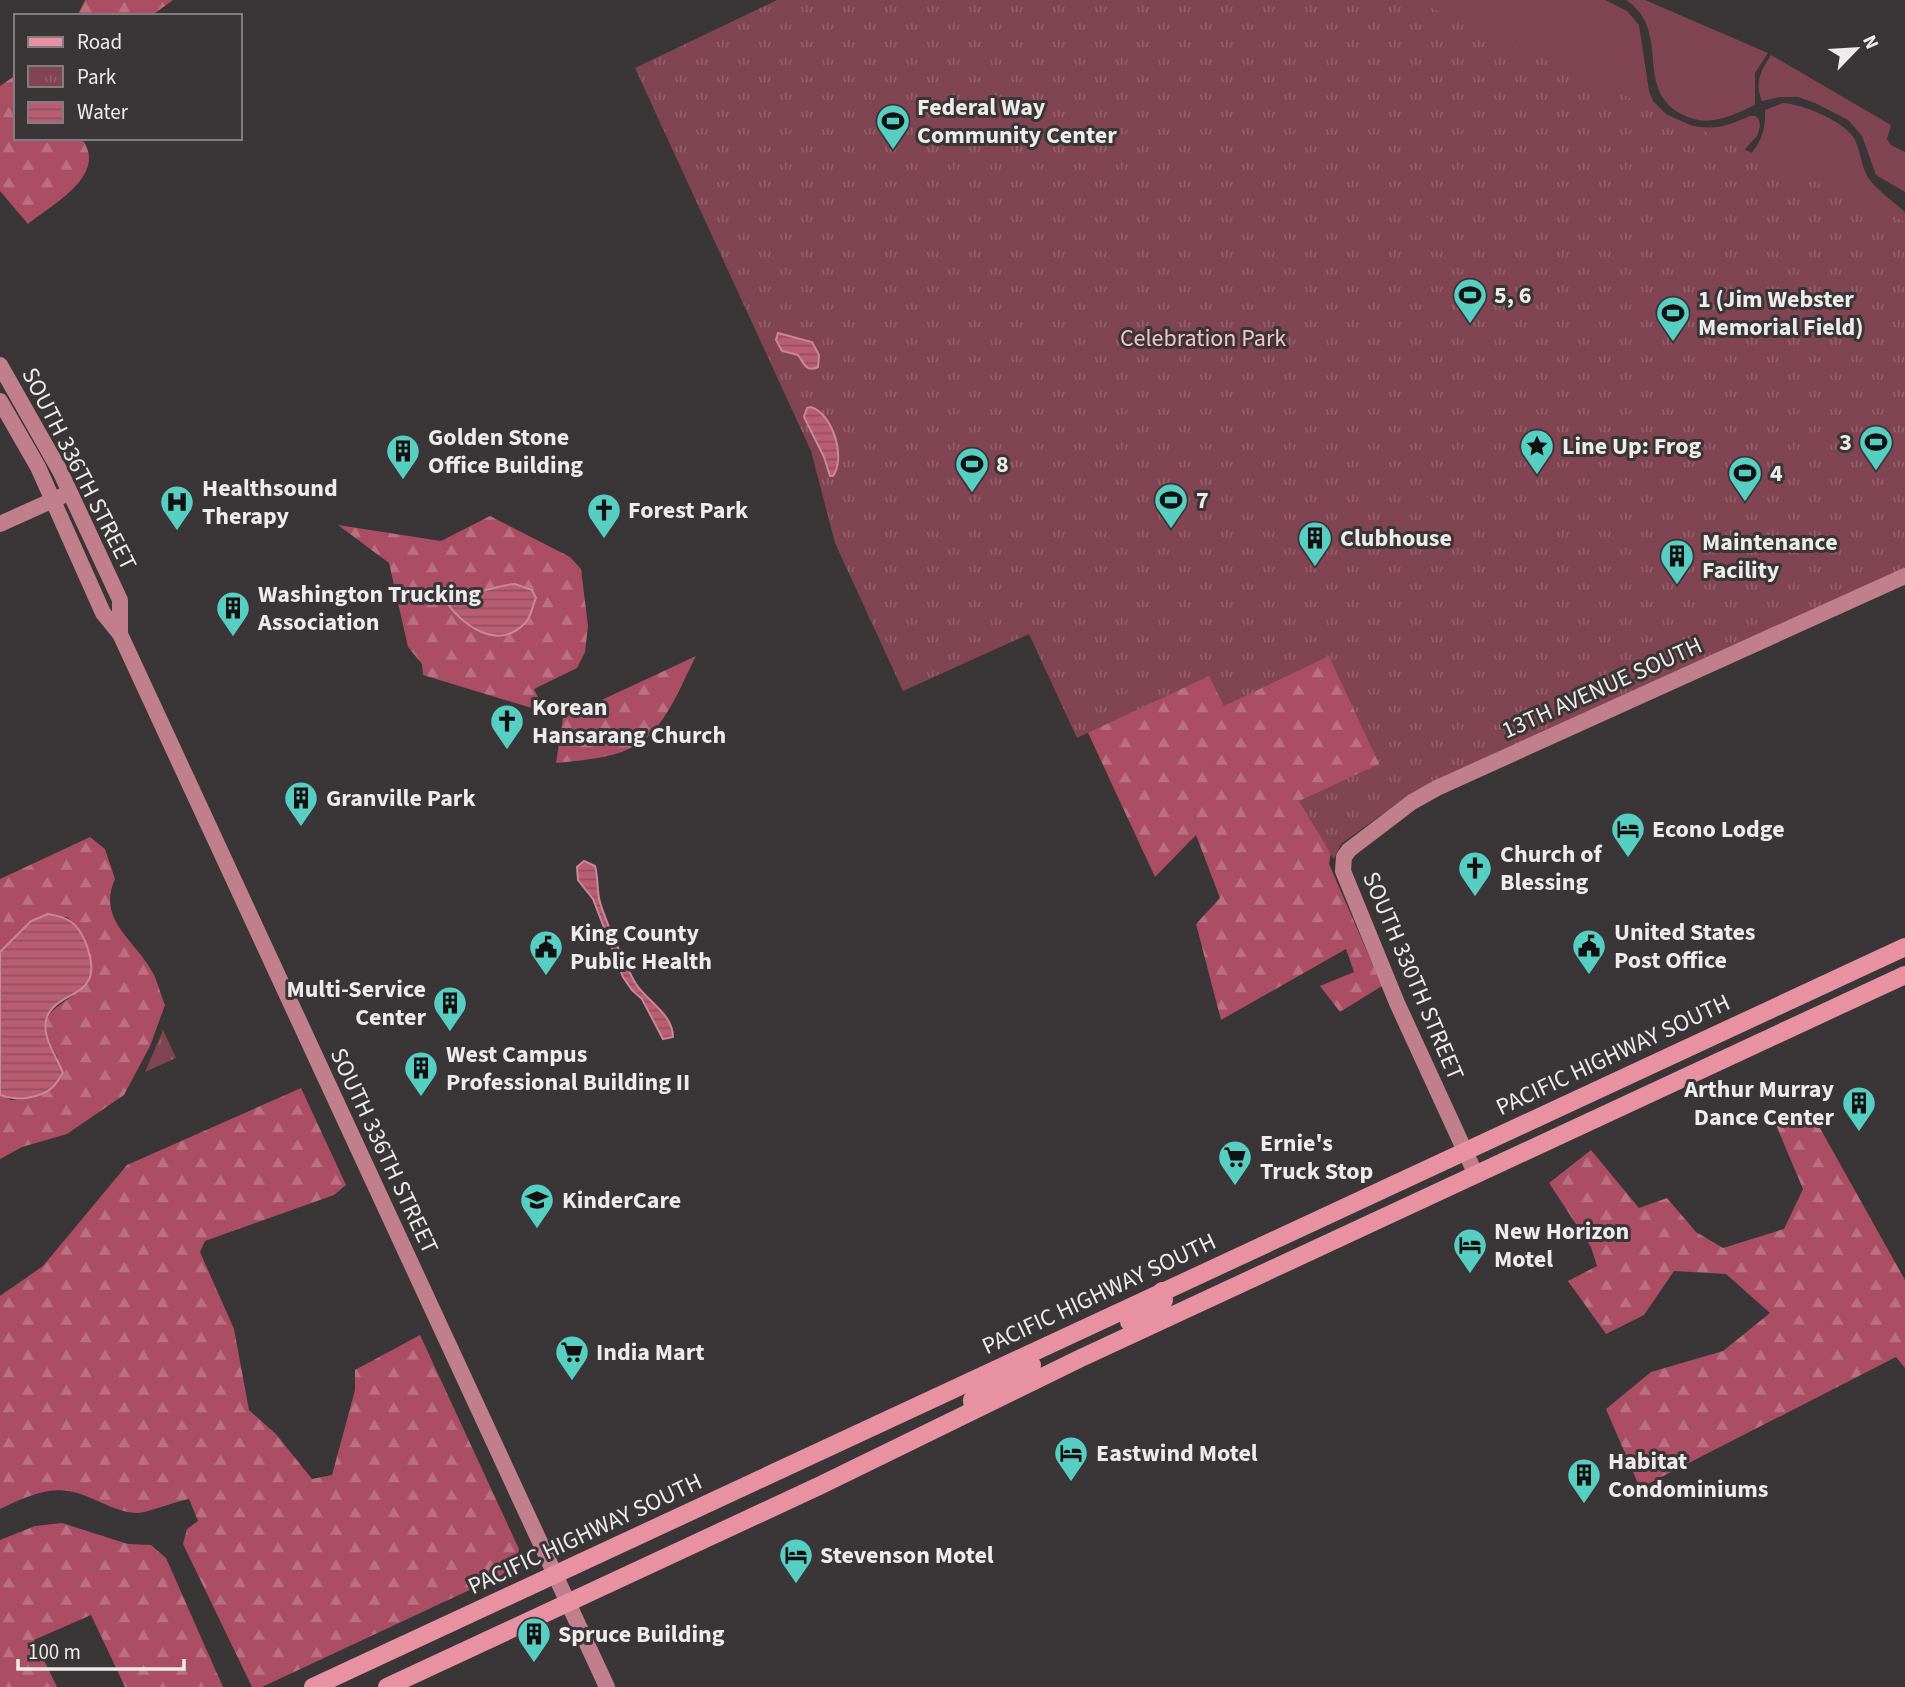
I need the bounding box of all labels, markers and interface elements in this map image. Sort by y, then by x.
legend [14,14,242,140]
north arrow [1821,14,1891,84]
text: Road [77,27,122,57]
text: N [1855,31,1885,54]
text: Park [77,62,117,92]
place label: Federal Way Community Center [917,90,1117,153]
text: Water [77,97,129,127]
sports icon: Federal Way Community Center [874,102,912,151]
sports icon: 5, 6 [1451,276,1489,325]
place label: 5, 6 [1494,278,1531,313]
place label: 1 (Jim Webster Memorial Field) [1698,282,1864,345]
sports icon: 1 (Jim Webster Memorial Field) [1654,294,1692,343]
park label: Celebration Park [1120,321,1286,356]
street label: SOUTH 336TH STREET [13,361,145,577]
place label: Golden Stone Office Building [428,420,583,483]
sports icon: 3 [1857,423,1895,472]
place label: 3 [1839,425,1852,460]
place icon: Line Up: Frog [1518,427,1556,476]
place label: Line Up: Frog [1562,429,1701,464]
building icon: Golden Stone Office Building [384,432,422,481]
sports icon: 8 [953,445,991,494]
place label: 8 [996,447,1009,482]
sports icon: 4 [1726,454,1764,503]
place label: 4 [1770,456,1783,491]
place label: Healthsound Therapy [202,471,338,534]
sports icon: 7 [1152,481,1190,530]
hospital icon: Healthsound Therapy [158,483,196,532]
place label: 7 [1196,483,1209,518]
church icon: Forest Park [585,491,623,540]
place label: Forest Park [628,493,749,528]
building icon: Clubhouse [1296,519,1334,568]
place label: Clubhouse [1340,521,1452,556]
place label: Maintenance Facility [1702,525,1838,588]
building icon: Maintenance Facility [1658,537,1696,586]
place label: Washington Trucking Association [257,577,481,640]
building icon: Washington Trucking Association [214,589,252,638]
street label: 13TH AVENUE SOUTH [1496,628,1708,748]
place label: Korean Hansarang Church [532,690,726,753]
church icon: Korean Hansarang Church [488,702,526,751]
building icon: Granville Park [282,779,320,828]
place label: Granville Park [326,781,476,816]
hotel icon: Econo Lodge [1609,810,1647,859]
place label: Econo Lodge [1652,812,1785,847]
place label: Church of Blessing [1500,837,1603,900]
church icon: Church of Blessing [1456,849,1494,898]
street label: SOUTH 330TH STREET [1353,866,1473,1086]
place label: United States Post Office [1614,915,1755,978]
place label: King County Public Health [570,916,712,979]
public building icon: United States Post Office [1570,927,1608,976]
public building icon: King County Public Health [527,928,565,977]
place label: Multi-Service Center [286,972,426,1035]
building icon: Multi-Service Center [431,984,469,1033]
street label: PACIFIC HIGHWAY SOUTH [1490,985,1736,1125]
place label: West Campus Professional Building II [446,1037,690,1100]
street label: SOUTH 336TH STREET [321,1042,447,1260]
building icon: West Campus Professional Building II [402,1049,440,1098]
place label: Arthur Murray Dance Center [1683,1072,1834,1135]
building icon: Arthur Murray Dance Center [1840,1084,1878,1133]
place label: Ernie's Truck Stop [1260,1126,1373,1189]
supermarket icon: Ernie's Truck Stop [1216,1138,1254,1187]
school or university icon: KinderCare [518,1181,556,1230]
place label: KinderCare [562,1183,681,1218]
place label: New Horizon Motel [1494,1214,1629,1277]
street label: PACIFIC HIGHWAY SOUTH [976,1224,1222,1364]
hotel icon: New Horizon Motel [1451,1226,1489,1275]
supermarket icon: India Mart [553,1333,591,1382]
place label: India Mart [596,1335,704,1370]
hotel icon: Eastwind Motel [1052,1434,1090,1483]
place label: Eastwind Motel [1096,1436,1258,1471]
place label: Habitat Condominiums [1608,1444,1768,1507]
building icon: Habitat Condominiums [1565,1456,1603,1505]
street label: PACIFIC HIGHWAY SOUTH [462,1464,708,1604]
hotel icon: Stevenson Motel [777,1536,815,1585]
place label: Stevenson Motel [820,1538,994,1573]
building icon: Spruce Building [515,1615,553,1664]
place label: Spruce Building [558,1617,725,1652]
scale bar [18,1628,184,1672]
text: 100 m [28,1637,81,1667]

